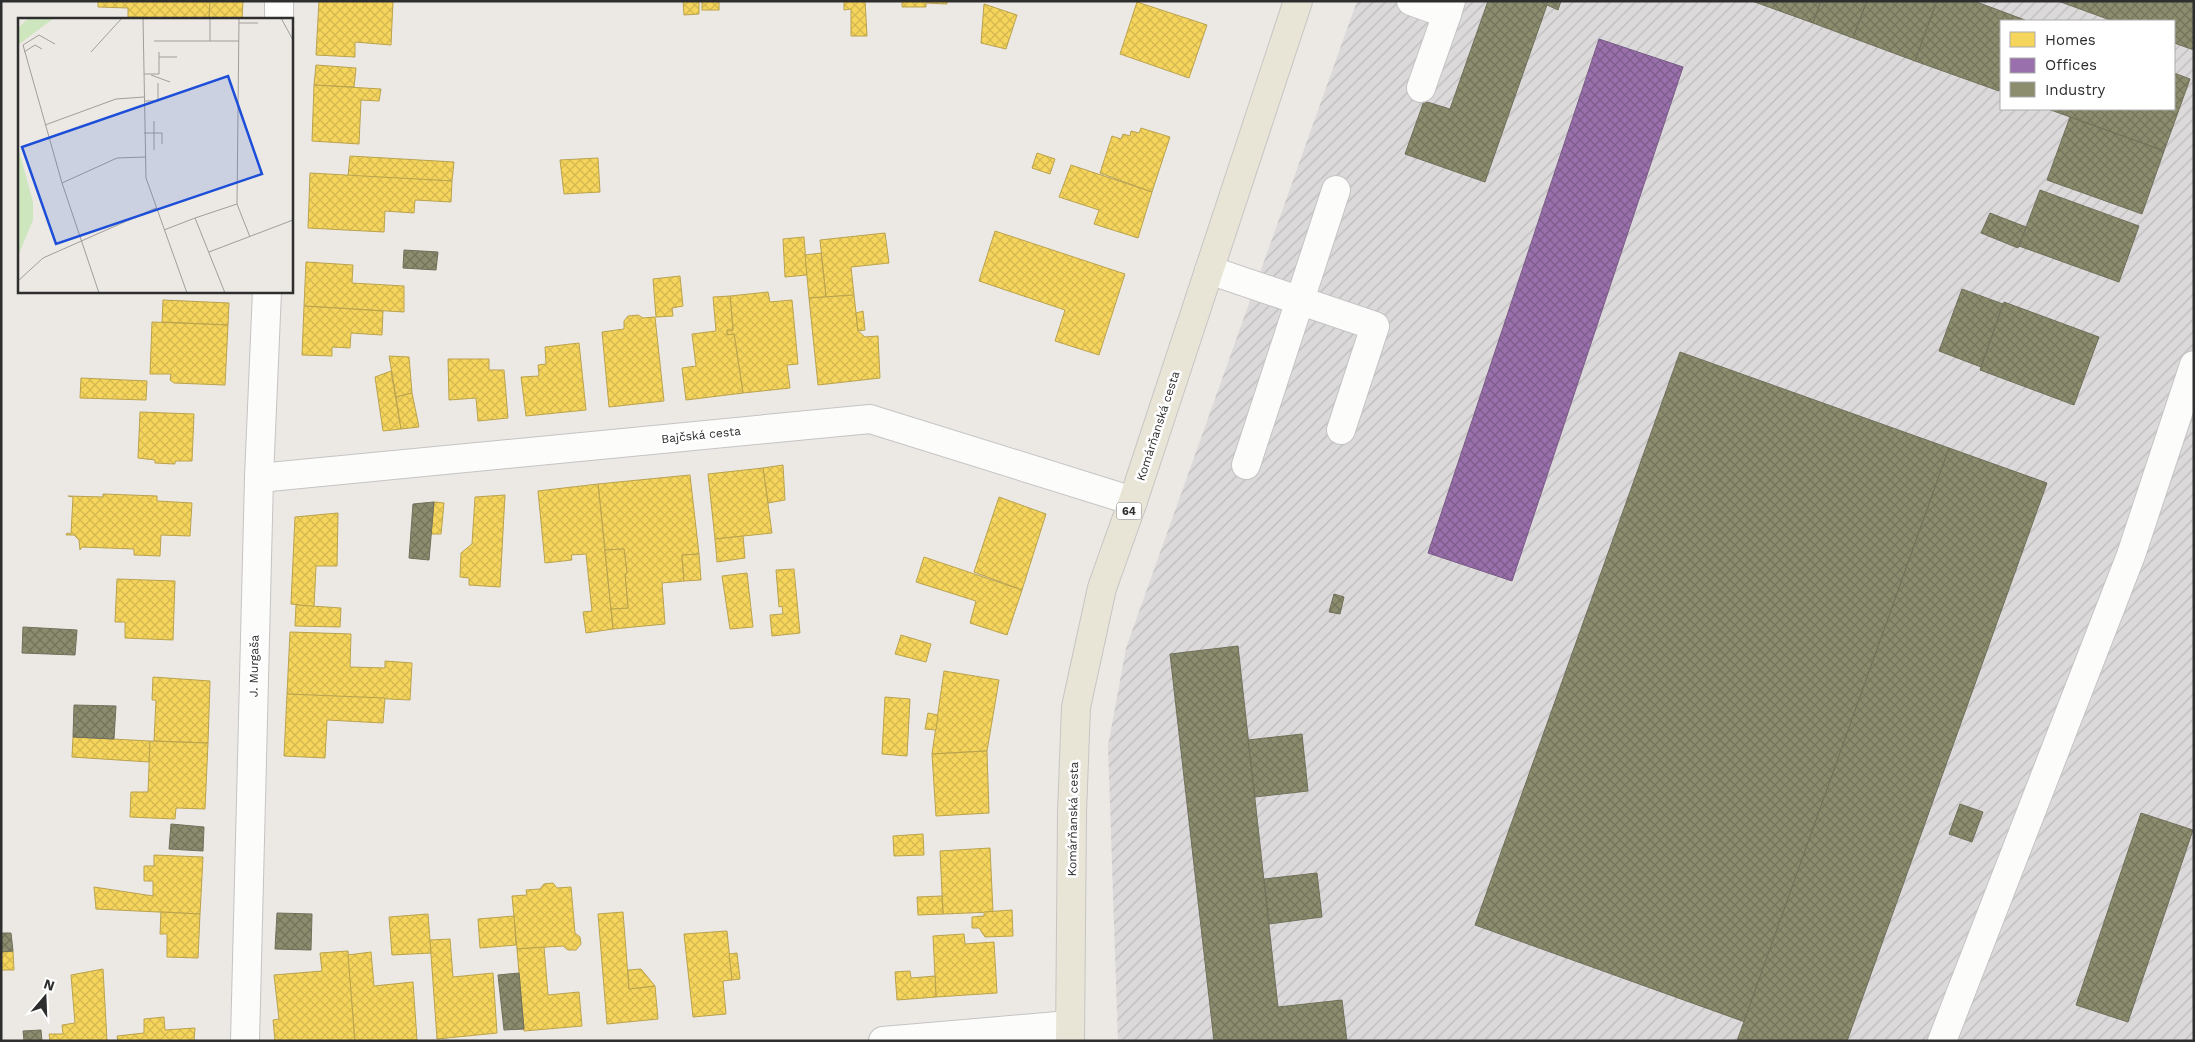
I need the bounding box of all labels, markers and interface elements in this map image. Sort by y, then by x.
inset map [18,18,292,292]
legend [2000,20,2175,110]
text: Homes [2045,31,2096,49]
text: Offices [2045,56,2097,74]
text: Industry [2045,81,2106,99]
street label: Komárňanská cesta [1134,369,1182,483]
street label: Bajčská cesta [661,424,742,446]
road number: 64 [1116,502,1142,520]
street label: J. Murgaša [246,635,262,697]
street label: Komárňanská cesta [1065,761,1081,876]
north arrow [20,972,70,1022]
text: N [42,975,57,994]

